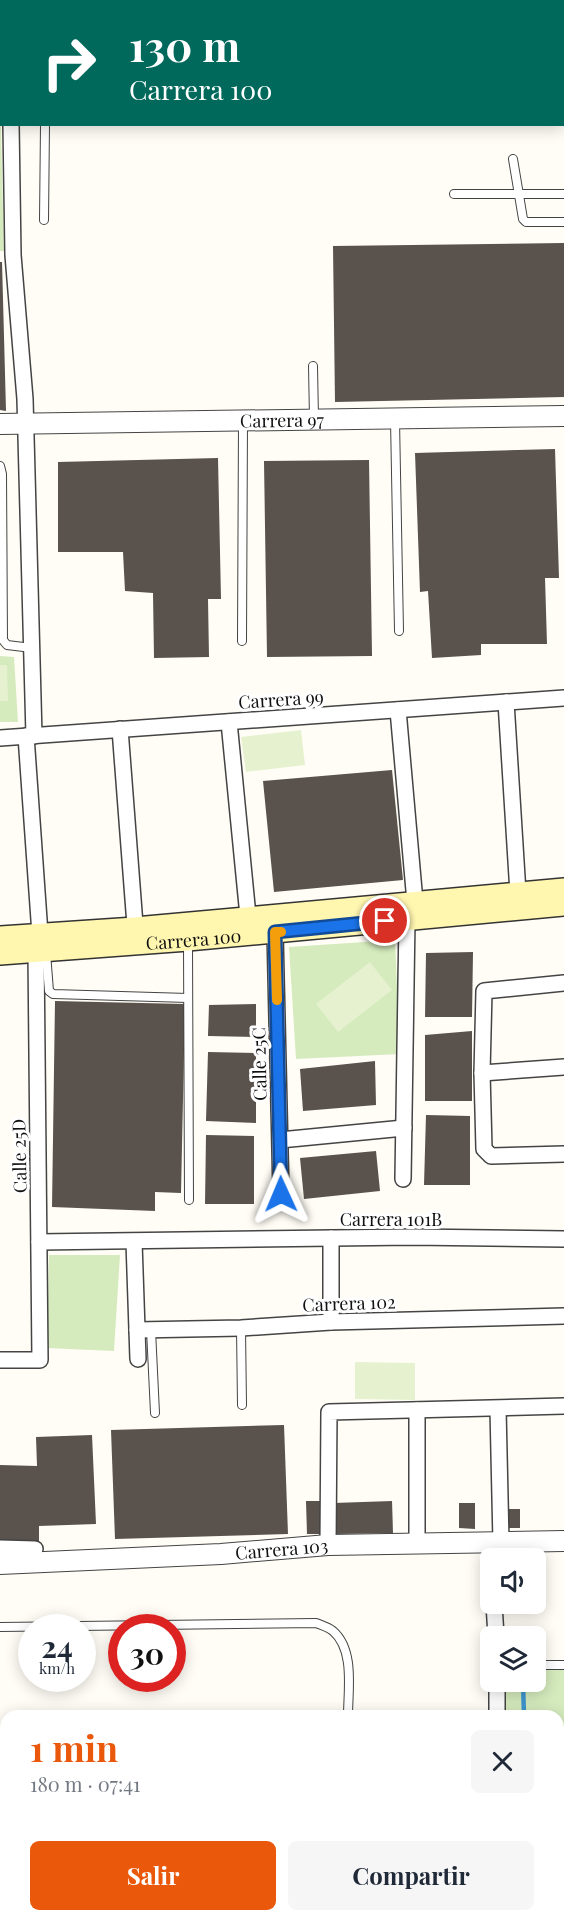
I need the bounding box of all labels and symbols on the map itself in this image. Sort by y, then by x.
street label: Carrera 97 [240,407,325,433]
street label: Carrera 99 [237,684,325,714]
pin [359,895,410,946]
street label: Carrera 100 [145,923,242,955]
street label: Calle 25C [246,1027,272,1101]
street label: Calle 25D [6,1119,32,1193]
position arrow [249,1162,313,1226]
street label: Carrera 101B [340,1207,442,1231]
street label: Carrera 102 [302,1289,396,1317]
street label: Carrera 103 [234,1533,329,1565]
speed limit sign: 30 [108,1614,186,1692]

